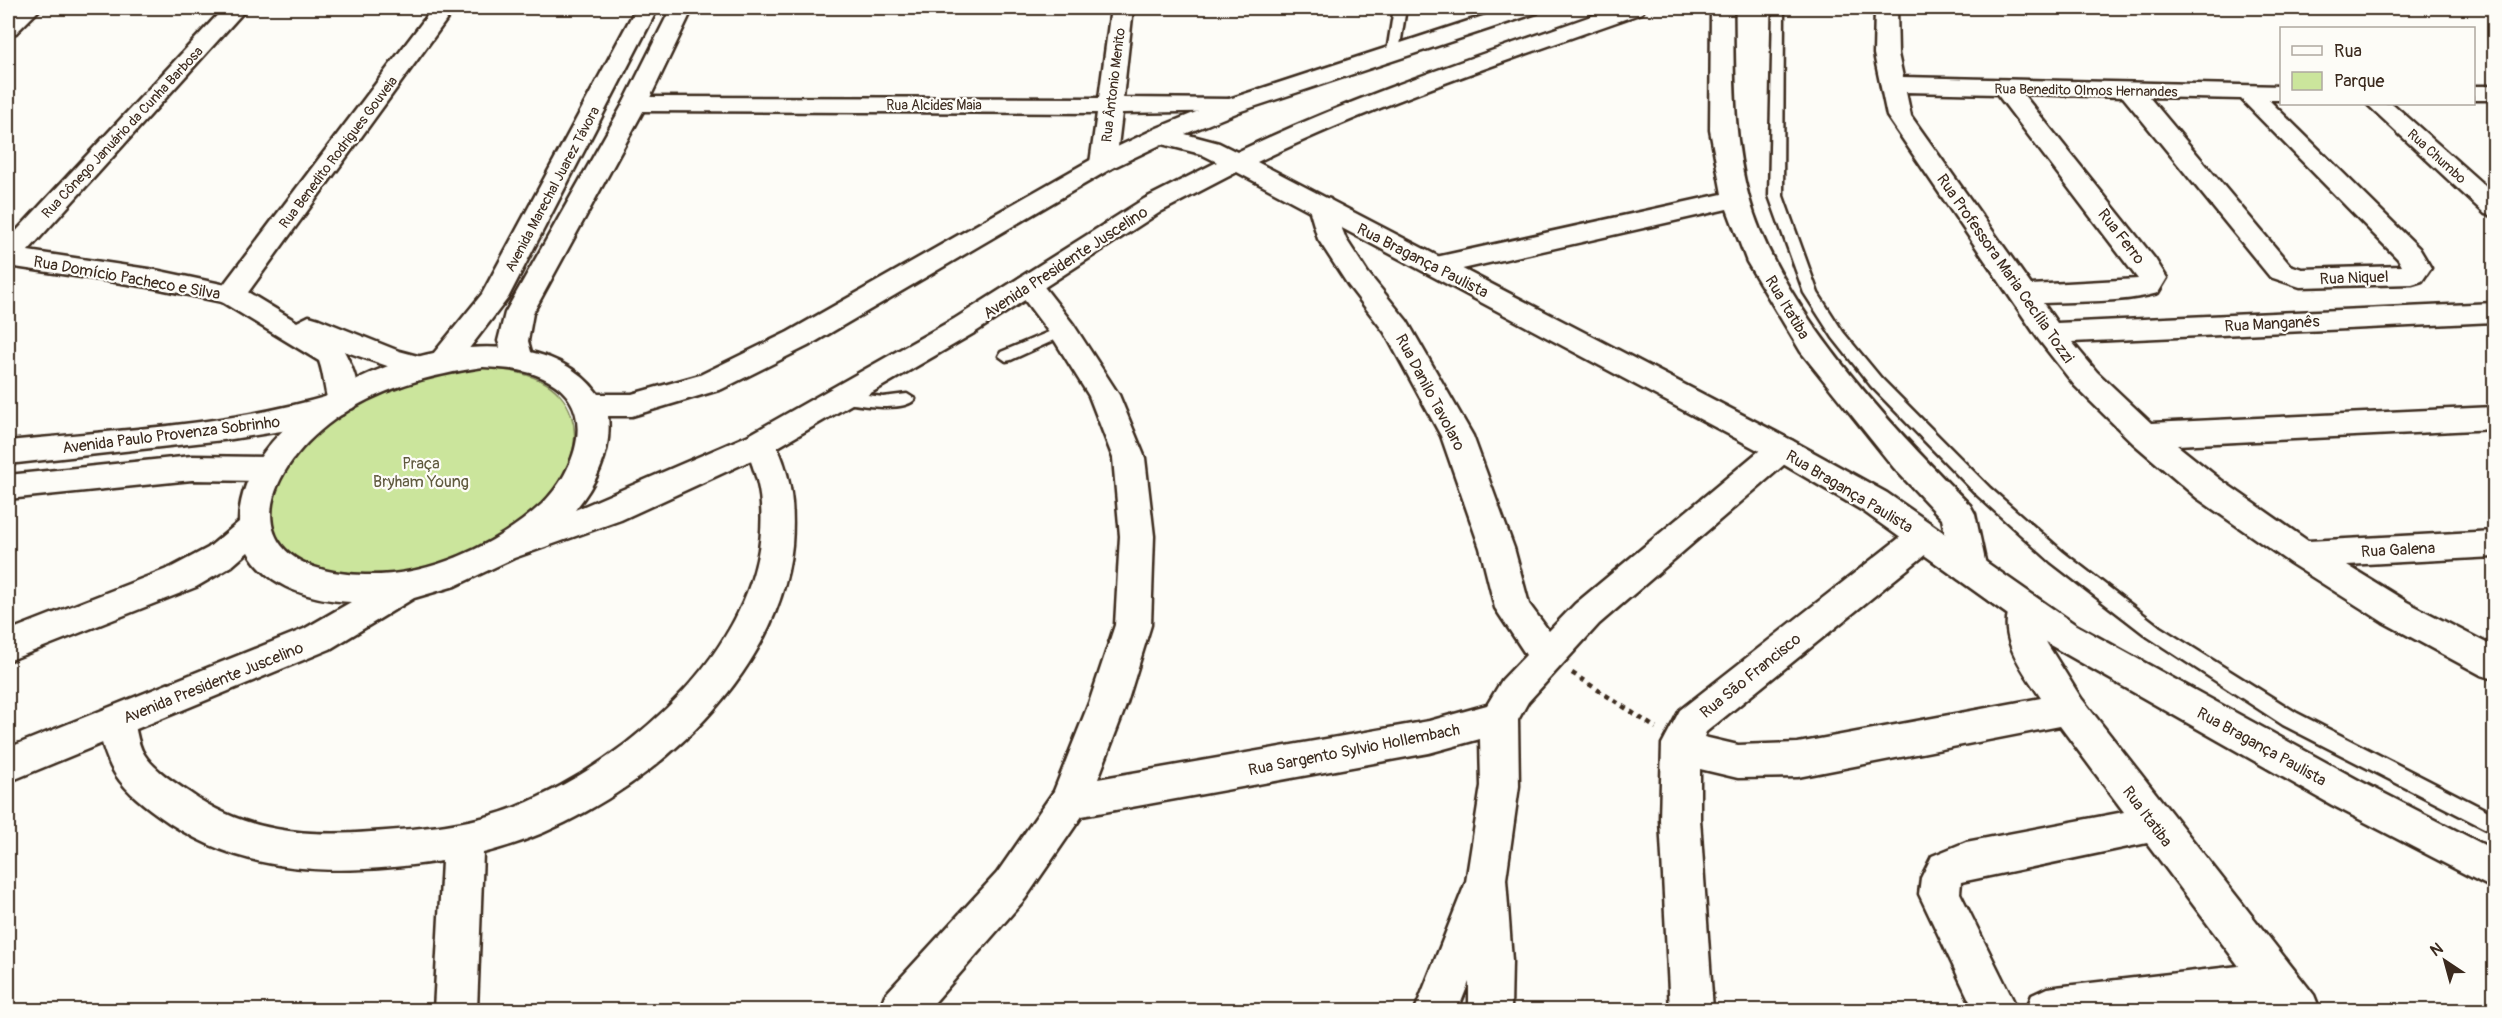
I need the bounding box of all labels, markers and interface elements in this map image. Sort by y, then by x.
street label: Rua Ântonio Menito [1098,26,1129,143]
legend [2280,27,2475,105]
text: Rua [2334,40,2362,63]
street label: Rua Cônego Januário da Cunha Barbosa [38,43,206,222]
text: Parque [2334,70,2384,93]
street label: Rua Benedito Rodrigues Gouveia [276,73,401,232]
street label: Rua Benedito Olmos Hernandes [1994,80,2179,101]
street label: Rua Alcides Maia [886,97,982,114]
street label: Avenida Marechal Juarez Távora [502,104,603,275]
street label: Rua Chumbo [2404,126,2470,188]
street label: Rua Professora Maria Cecília Tozzi [1932,170,2078,367]
street label: Avenida Presidente Juscelino [979,202,1152,324]
street label: Rua Ferro [2093,205,2149,269]
street label: Rua Bragança Paulista [1354,219,1492,303]
street label: Rua Domício Pacheco e Silva [32,252,222,304]
street label: Rua Niquel [2319,267,2389,289]
street label: Rua Itatiba [1760,272,1814,343]
street label: Rua Manganês [2224,312,2320,336]
street label: Rua Danilo Tavolaro [1391,331,1470,455]
street label: Avenida Paulo Provenza Sobrinho [61,412,281,458]
street label: Rua Bragança Paulista [1782,446,1917,538]
park label: Praça Bryham Young [373,454,469,492]
street label: Rua Galena [2361,538,2436,562]
street label: Rua São Francisco [1696,629,1805,723]
street label: Avenida Presidente Juscelino [120,637,307,728]
street label: Rua Bragança Paulista [2193,703,2330,791]
street label: Rua Sargento Sylvio Hollembach [1247,720,1462,780]
street label: Rua Itatiba [2118,782,2176,851]
north arrow [2415,931,2475,991]
text: N [2427,938,2447,961]

